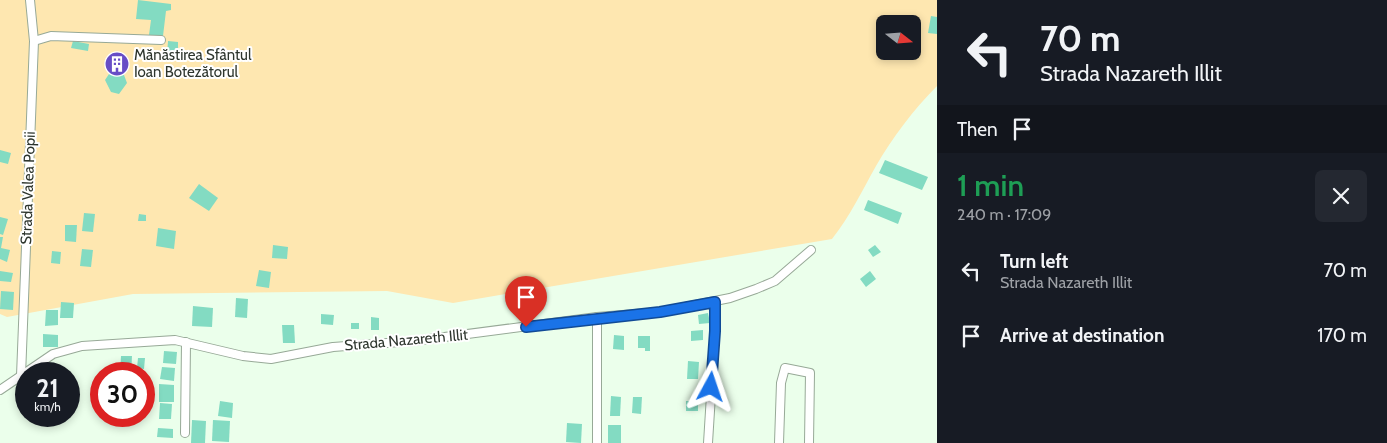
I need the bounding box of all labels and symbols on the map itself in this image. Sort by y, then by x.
north arrow [876,15,921,60]
place label: Mănăstirea Sfântul Ioan Botezătorul [134,46,252,81]
building icon: Mănăstirea Sfântul Ioan Botezătorul [104,51,130,77]
street label: Strada Valea Popii [17,131,39,245]
pin [505,276,547,327]
street label: Strada Nazareth Illit [343,326,469,354]
position arrow [684,360,736,412]
speed limit sign: 30 [90,362,155,427]

